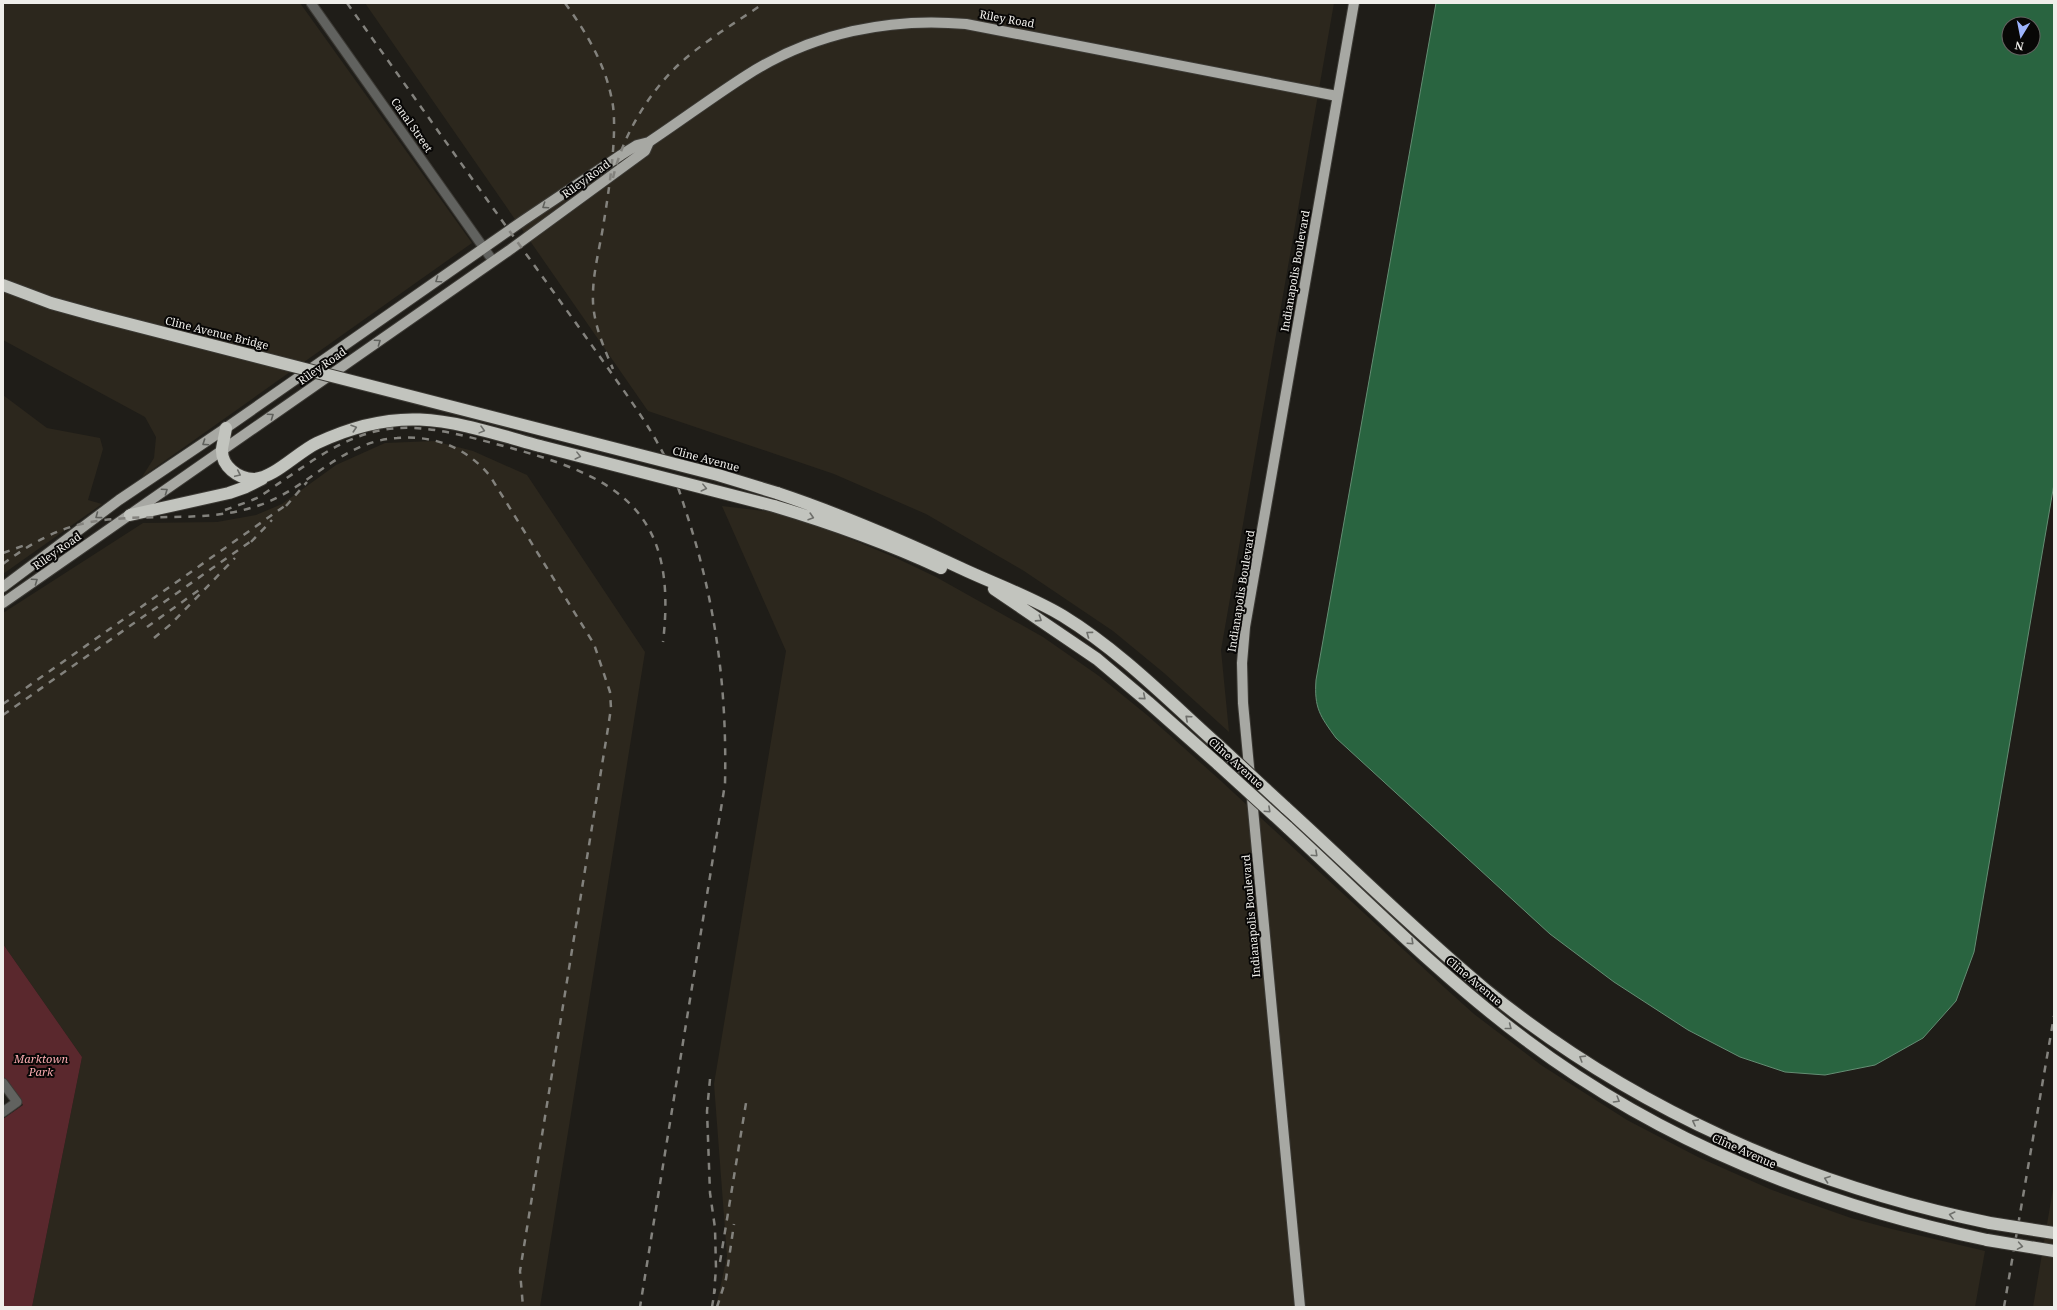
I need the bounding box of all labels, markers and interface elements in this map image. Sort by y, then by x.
street label: Riley Road [978,6,1036,31]
north arrow [2001,16,2041,56]
text: N [2013,38,2025,54]
street label: Canal Street [388,95,437,155]
street label: Riley Road [559,156,613,201]
one-way arrow [542,201,549,209]
street label: Indianapolis Boulevard [1276,209,1313,333]
one-way arrow [435,275,442,283]
street label: Cline Avenue Bridge [164,312,271,353]
one-way arrow [373,340,380,347]
street label: Riley Road [295,343,349,388]
one-way arrow [267,413,274,421]
one-way arrow [350,424,357,433]
one-way arrow [478,425,485,434]
one-way arrow [202,438,209,445]
street label: Cline Avenue [671,442,741,475]
one-way arrow [574,451,581,460]
one-way arrow [234,469,241,477]
one-way arrow [700,483,707,492]
one-way arrow [160,489,167,496]
one-way arrow [96,512,103,519]
one-way arrow [807,512,814,521]
street label: Riley Road [30,528,84,573]
street label: Indianapolis Boulevard [1223,529,1258,653]
one-way arrow [31,578,38,586]
one-way arrow [1035,614,1042,621]
one-way arrow [1086,632,1093,639]
one-way arrow [1138,692,1145,699]
one-way arrow [1185,715,1193,722]
street label: Cline Avenue [1206,734,1267,791]
one-way arrow [1263,806,1271,813]
one-way arrow [1310,849,1318,857]
street label: Indianapolis Boulevard [1238,854,1263,978]
one-way arrow [1406,937,1414,945]
street label: Cline Avenue [1443,953,1506,1009]
one-way arrow [1505,1022,1512,1029]
park label: Marktown Park [13,1051,68,1079]
one-way arrow [1579,1055,1586,1062]
one-way arrow [1612,1095,1620,1102]
one-way arrow [1691,1120,1699,1127]
street label: Cline Avenue [1710,1130,1779,1171]
one-way arrow [1824,1175,1831,1184]
one-way arrow [1949,1211,1955,1219]
one-way arrow [2017,1241,2024,1250]

